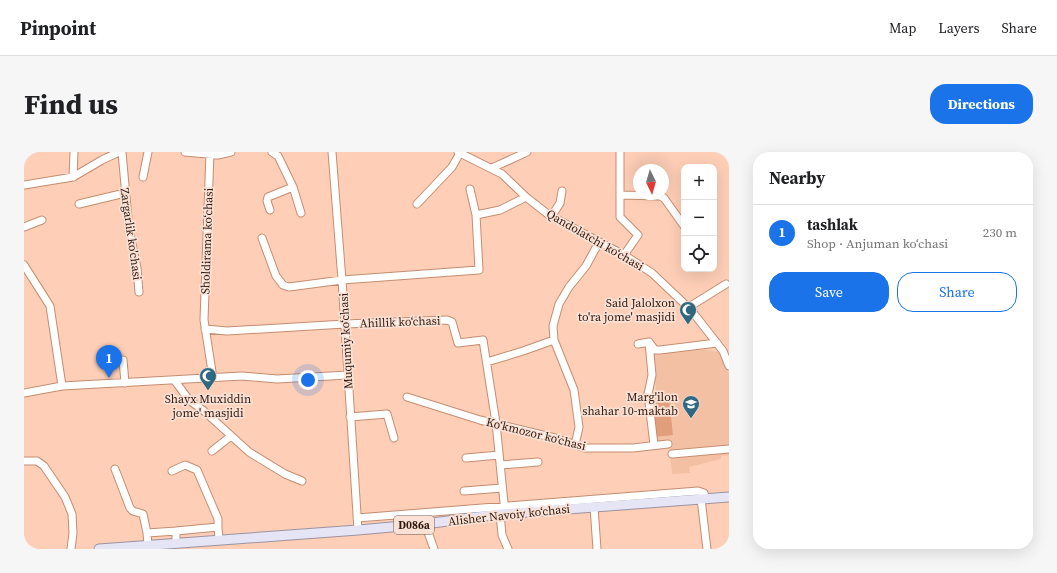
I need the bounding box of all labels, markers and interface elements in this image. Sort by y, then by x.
text: Pinpoint [20,15,96,41]
text: Map [889,18,916,38]
text: Layers [938,18,980,38]
text: Share [1002,18,1037,38]
button: Directions [930,84,1033,124]
text: Find us [24,85,118,123]
north arrow [633,164,669,200]
map controls [681,164,717,272]
button: + [681,164,717,200]
text: Nearby [769,166,825,190]
street label: Zargarlik ko'chasi [117,187,145,282]
street label: Sholdirama ko‘chasi [197,187,217,294]
button: − [681,200,717,236]
street label: Qandolatchi koʻchasi [543,206,647,275]
text: tashlak [807,214,858,235]
text: 1 [778,224,786,241]
text: 230 m [983,224,1017,241]
text: Shop · Anjuman koʻchasi [807,235,948,252]
button: locate [681,236,717,272]
button: Save [769,272,889,312]
button: Share [897,272,1017,312]
street label: Muqumiy koʻchasi [335,292,357,389]
place label: Said Jalolxon to'ra jome' masjidi [578,295,675,325]
mosque icon: Said Jalolxon to'ra jome' masjidi [678,300,698,325]
street label: Ahillik koʻchasi [359,313,441,331]
pin: 1 [96,345,122,378]
mosque icon: Shayx Muxiddin jome' masjidi [198,366,218,391]
your location [298,370,318,390]
place label: Marg'ilon shahar 10-maktab [582,389,678,419]
place label: Shayx Muxiddin jome' masjidi [165,391,251,421]
school or university icon: Marg'ilon shahar 10-maktab [681,394,701,419]
street label: Koʻkmozor koʻchasi [484,414,588,454]
street label: Alisher Navoiy koʻchasi [447,501,571,529]
road number: D086a [394,516,434,534]

